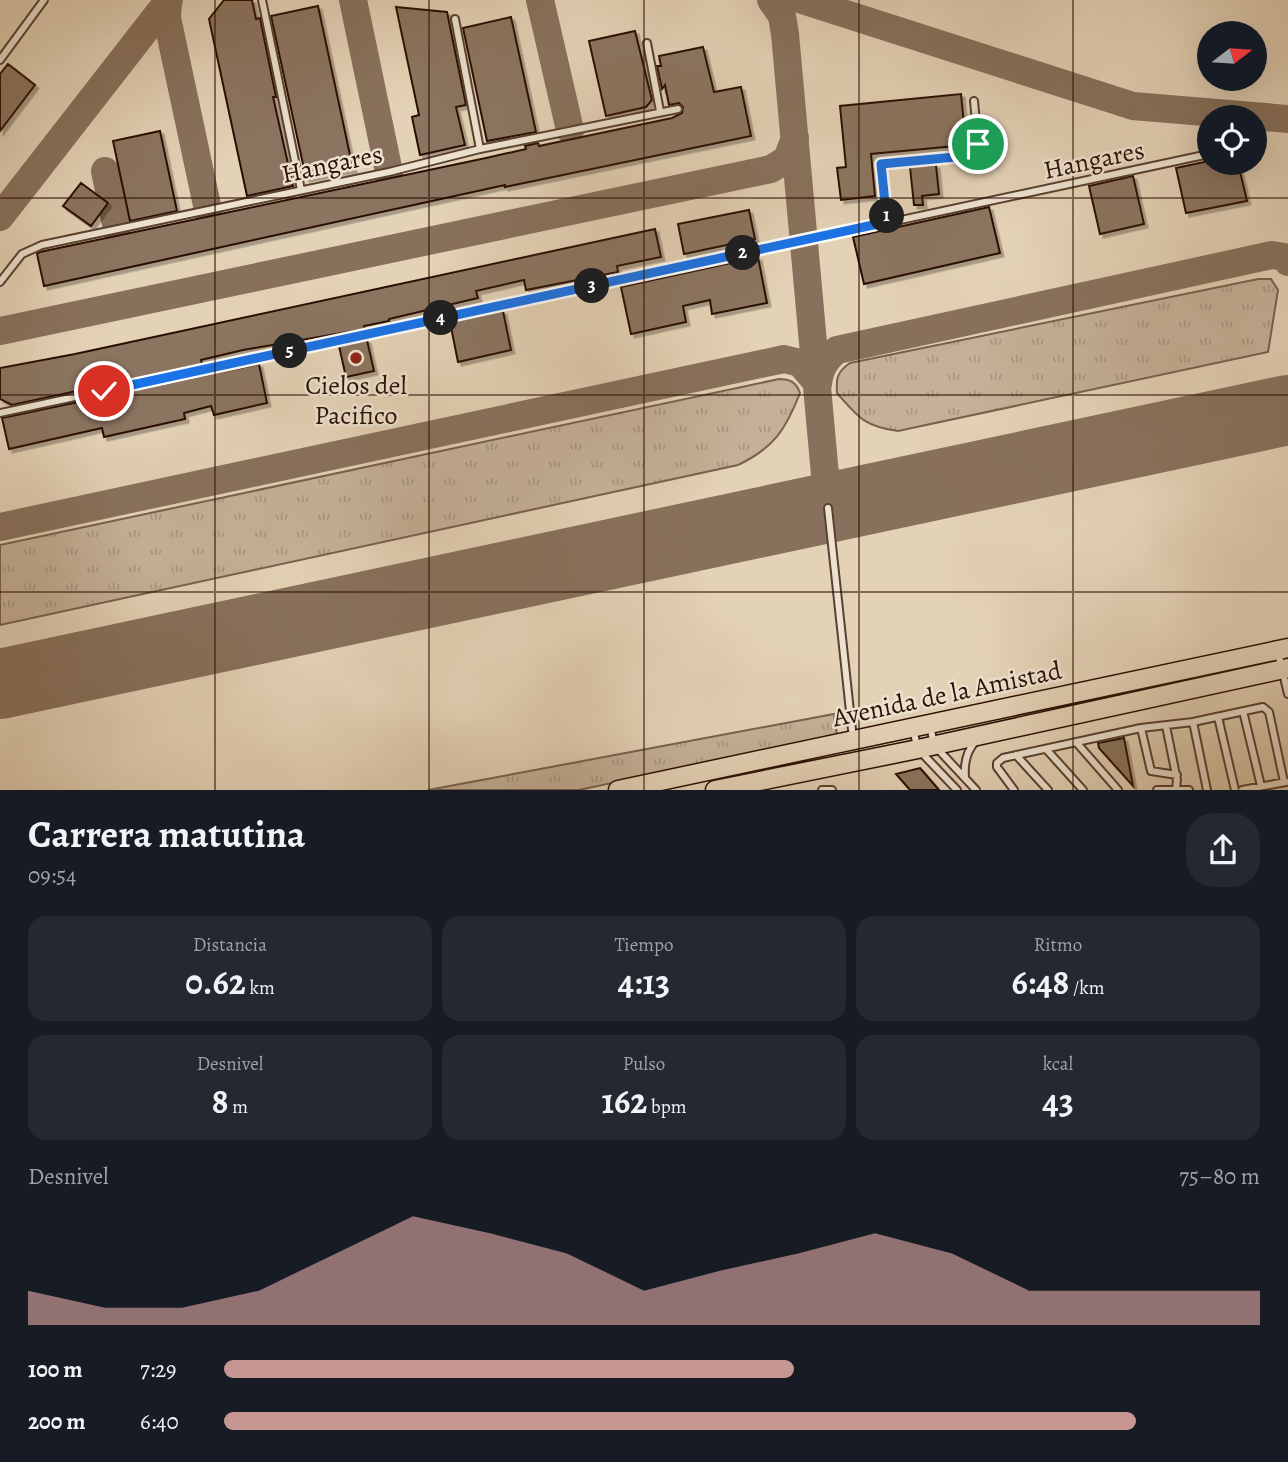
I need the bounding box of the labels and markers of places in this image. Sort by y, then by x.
pin [948,114,1008,174]
pin: 1 [870,198,904,234]
pin: 2 [726,236,760,270]
pin: 3 [574,268,610,304]
pin: 4 [424,300,458,336]
pin: 5 [272,334,308,368]
marker: Cielos del Pacifico [348,350,364,366]
pin [74,361,134,421]
place label: Cielos del Pacifico [305,368,407,433]

